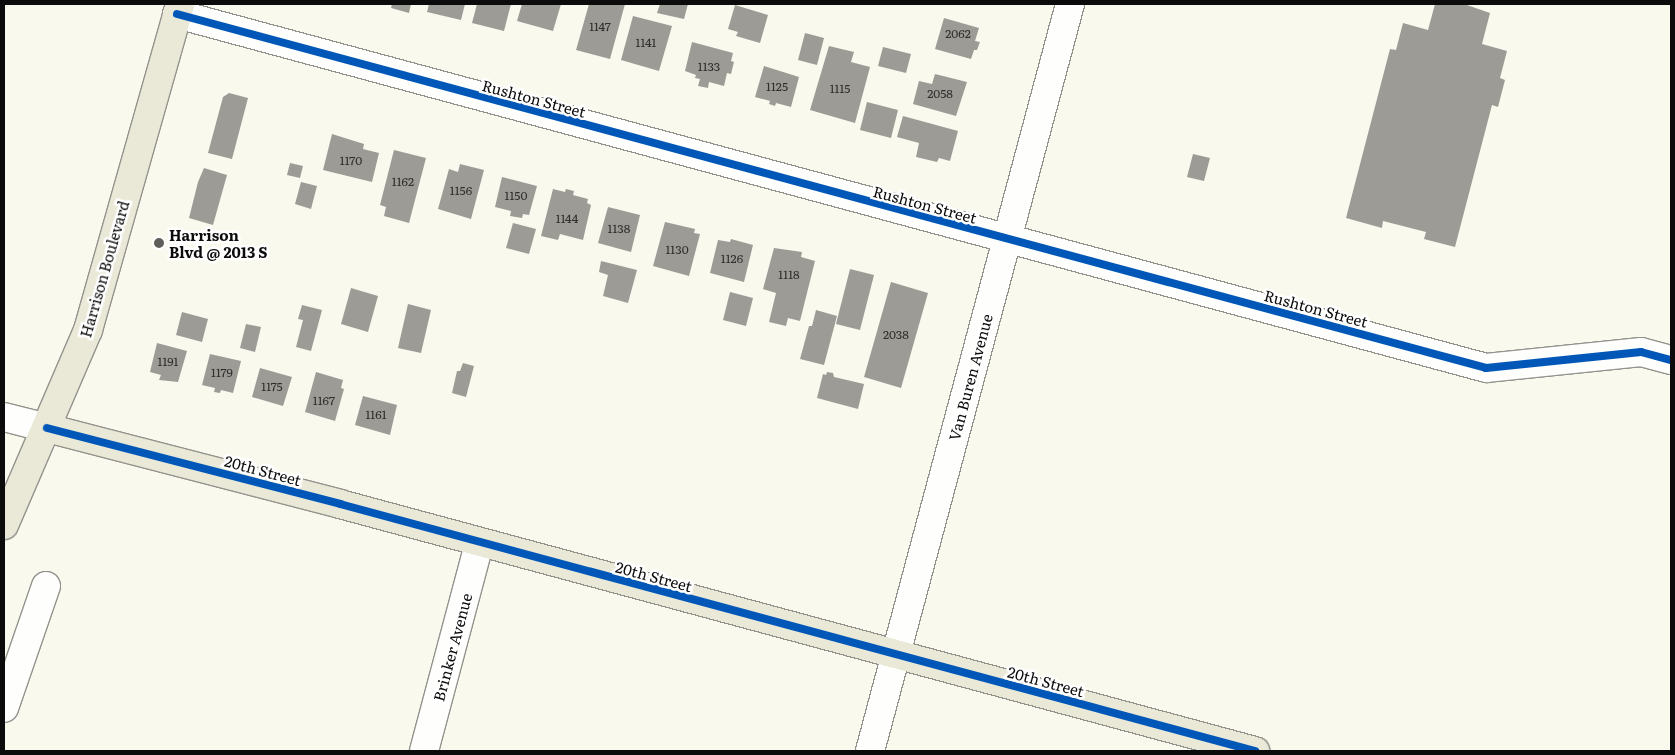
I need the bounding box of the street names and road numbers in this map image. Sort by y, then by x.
street label: Rushton Street [480,76,588,120]
street label: Rushton Street [871,182,979,226]
street label: Harrison Boulevard [76,199,132,339]
street label: Rushton Street [1262,286,1370,330]
street label: Van Buren Avenue [944,312,996,442]
street label: 20th Street [223,451,303,489]
street label: 20th Street [614,557,694,595]
street label: Brinker Avenue [429,591,475,703]
street label: 20th Street [1006,662,1086,700]

